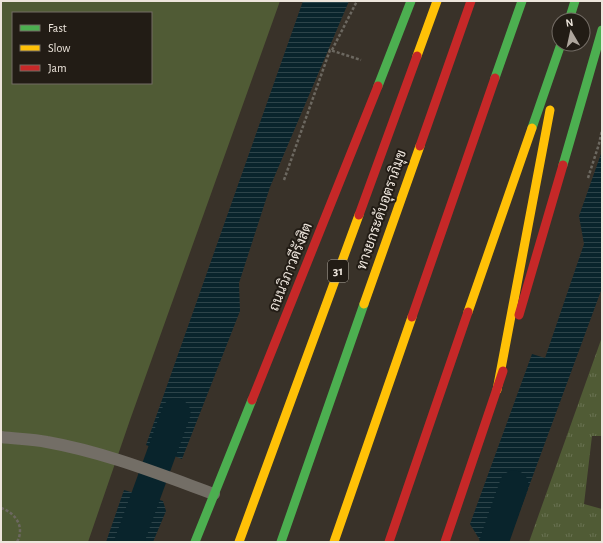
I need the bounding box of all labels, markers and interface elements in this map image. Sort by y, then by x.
legend [12,12,152,84]
north arrow [551,12,591,52]
text: N [565,17,574,29]
text: Fast [48,22,67,34]
text: Slow [48,42,70,54]
text: Jam [48,62,67,74]
street label: ทางยกระดับอุตราภิมุข [353,148,411,272]
street label: ถนนวิภาวดีรังสิต [264,220,315,313]
road number: 31 [328,260,348,282]

